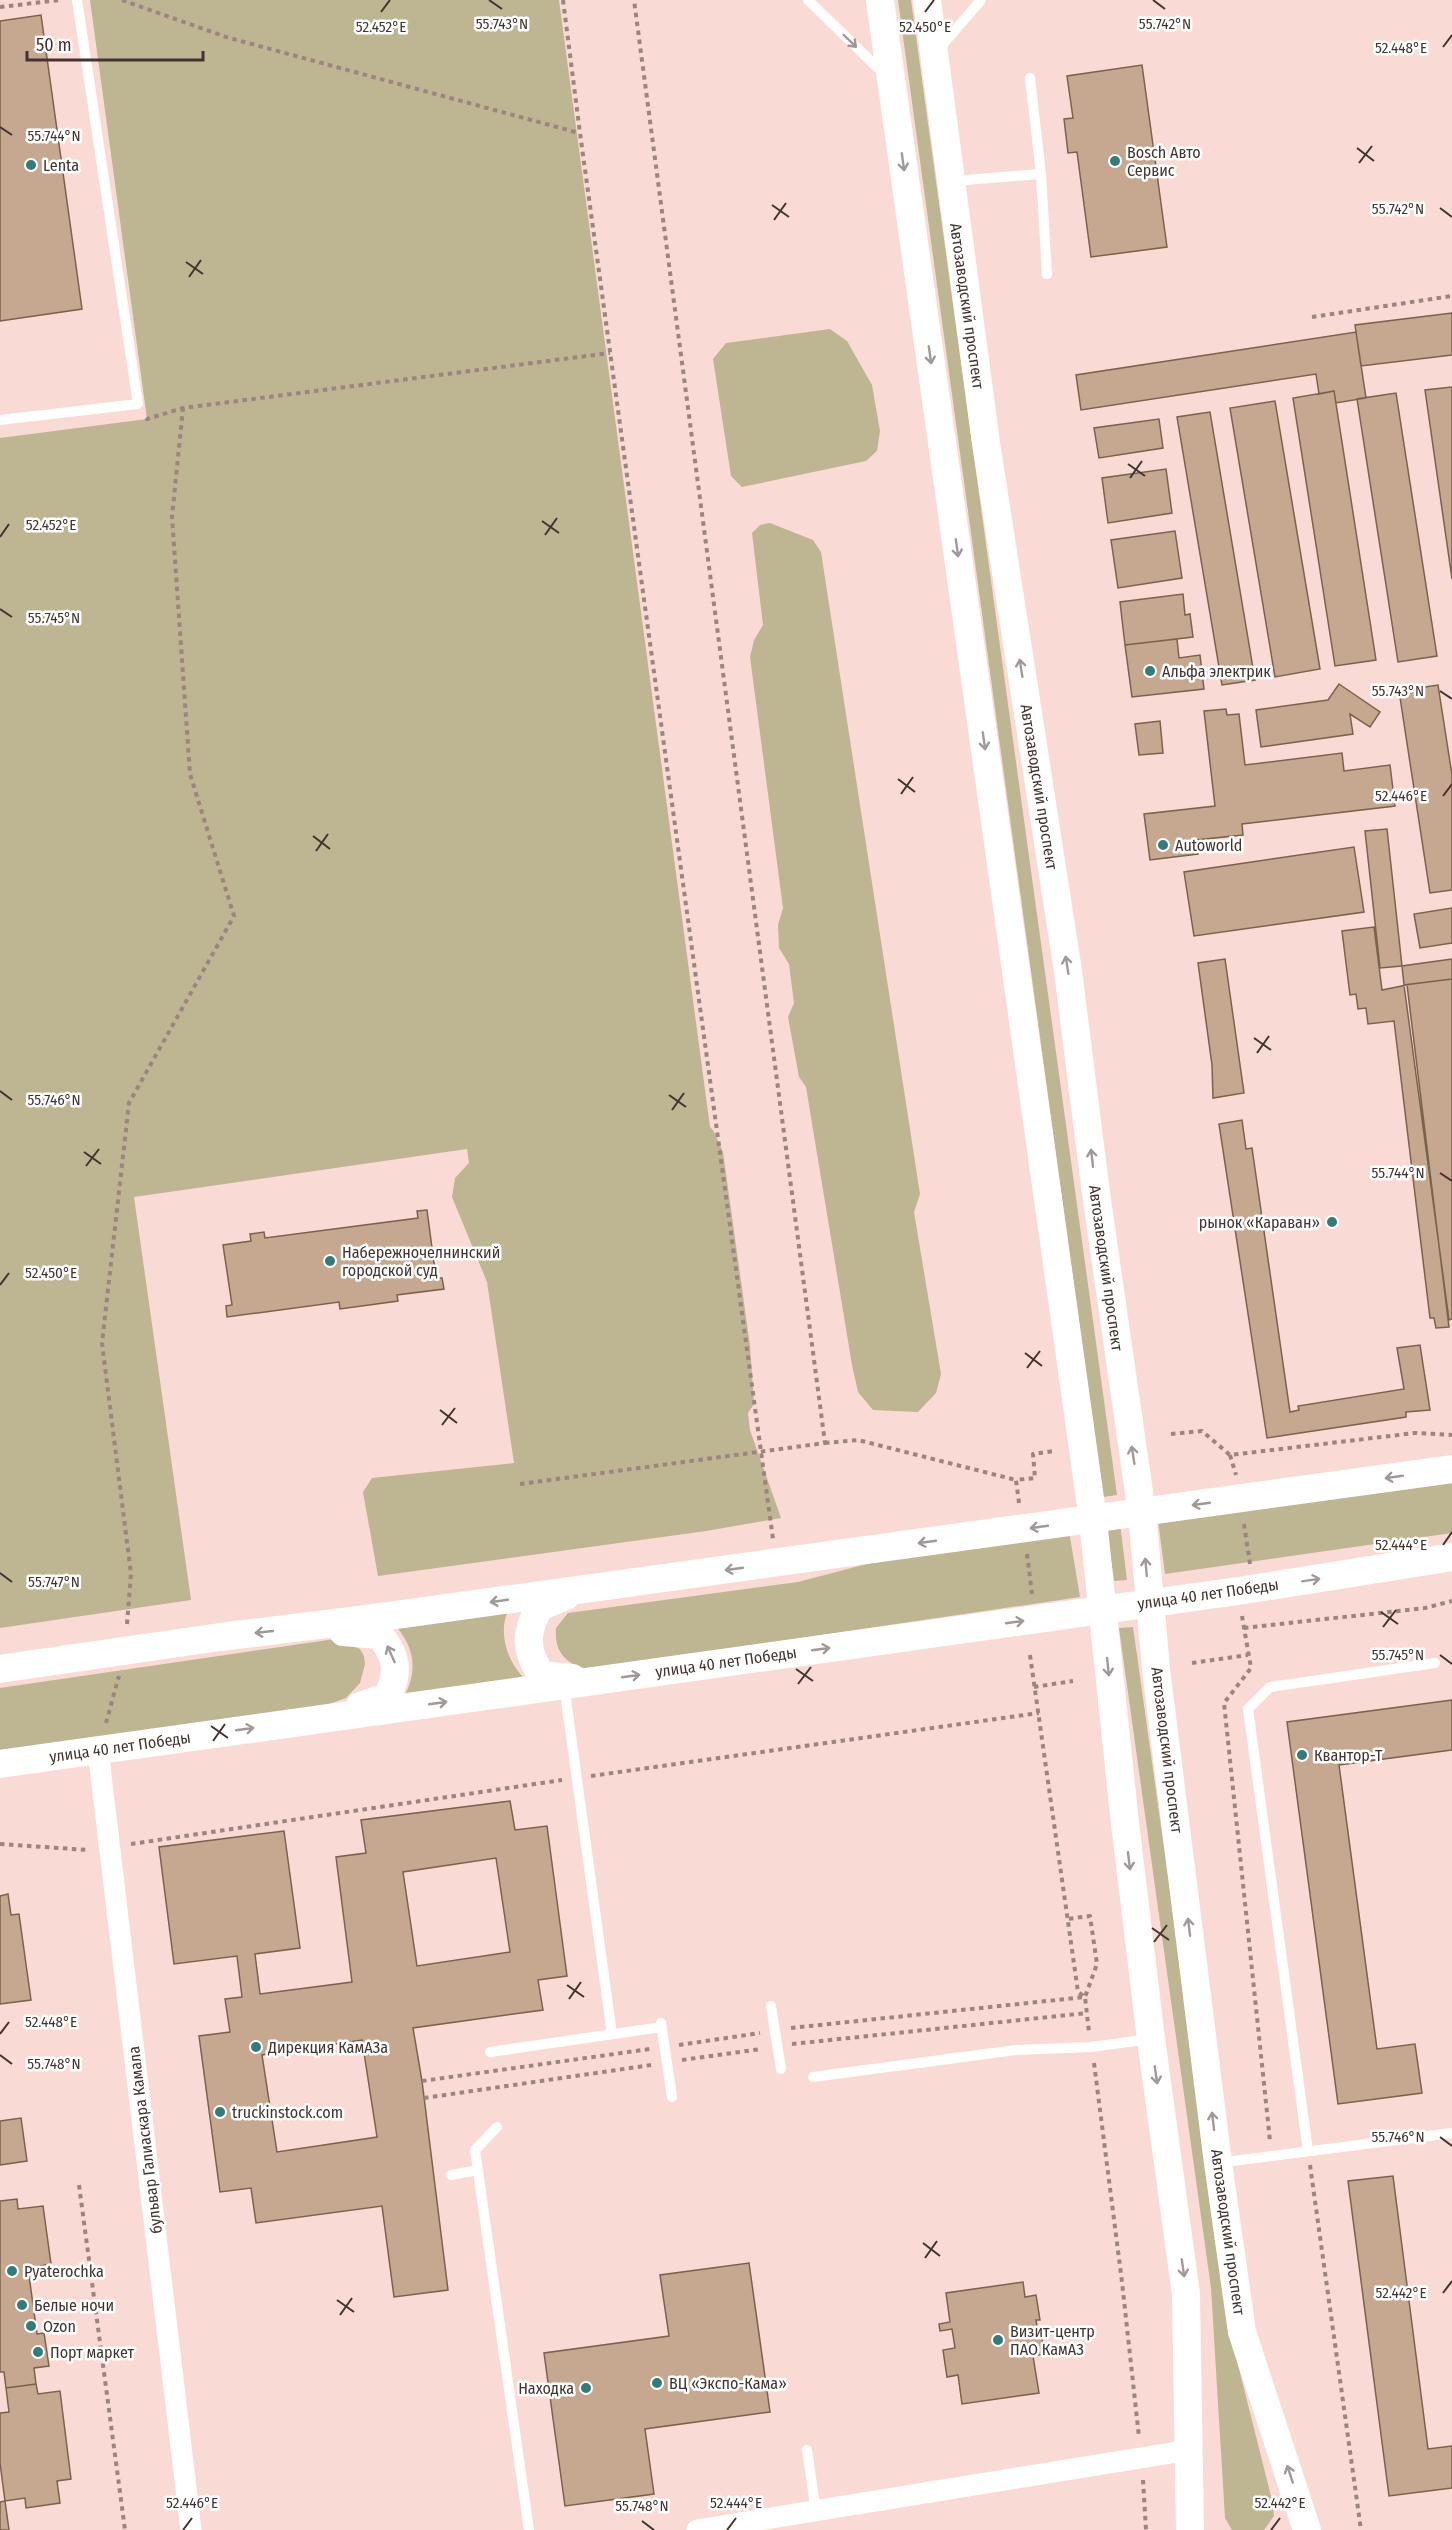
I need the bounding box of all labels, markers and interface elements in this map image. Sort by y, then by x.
text: 55.743°N [476,15,528,33]
text: 55.742°N [1139,15,1191,33]
text: 52.452°E [356,18,406,36]
text: 52.450°E [899,18,951,36]
scale bar [27,24,202,62]
one-way arrow [842,33,857,48]
text: 50 m [36,34,72,56]
text: 52.448°E [1375,39,1427,57]
text: 55.744°N [27,127,81,145]
place label: Bosch Авто Сервис [1127,143,1201,180]
one-way arrow [898,151,909,171]
marker: Bosch Авто Сервис [1108,154,1122,168]
place label: Lenta [43,156,79,175]
marker: Lenta [24,158,38,172]
text: 55.742°N [1372,200,1424,218]
street label: Автозаводский проспект [946,222,988,391]
one-way arrow [925,345,936,364]
text: 52.452°E [26,516,76,534]
one-way arrow [952,538,963,557]
text: 55.745°N [28,609,80,627]
one-way arrow [1015,659,1026,679]
place label: Альфа электрик [1162,662,1271,681]
marker: Альфа электрик [1143,664,1157,678]
text: 55.743°N [1372,682,1424,700]
street label: Автозаводский проспект [1017,703,1062,872]
one-way arrow [979,731,990,751]
text: 52.446°E [1375,787,1427,805]
place label: Autoworld [1175,836,1242,855]
marker: Autoworld [1156,838,1170,852]
one-way arrow [1061,955,1072,975]
text: 55.746°N [27,1091,81,1109]
one-way arrow [1086,1149,1097,1169]
text: 55.744°N [1371,1164,1425,1182]
street label: Автозаводский проспект [1085,1184,1127,1353]
place label: рынок «Караван» [1199,1213,1320,1232]
marker: рынок «Караван» [1325,1215,1339,1229]
place label: Набережночелнинский городской суд [342,1243,500,1280]
marker: Набережночелнинский городской суд [323,1254,337,1268]
text: 52.450°E [25,1264,77,1282]
one-way arrow [1127,1446,1138,1466]
one-way arrow [1385,1472,1404,1483]
one-way arrow [1192,1499,1211,1510]
one-way arrow [1030,1522,1049,1533]
text: 52.444°E [1375,1536,1427,1554]
one-way arrow [918,1537,938,1548]
one-way arrow [1140,1557,1151,1577]
one-way arrow [725,1563,744,1574]
text: 55.747°N [28,1573,80,1591]
one-way arrow [1301,1574,1321,1585]
street label: улица 40 лет Победы [1136,1575,1280,1613]
one-way arrow [490,1595,510,1606]
one-way arrow [1004,1617,1024,1628]
one-way arrow [255,1627,275,1638]
street label: улица 40 лет Победы [654,1643,798,1681]
one-way arrow [811,1644,831,1655]
one-way arrow [385,1646,397,1664]
text: 55.745°N [1372,1646,1424,1664]
one-way arrow [1103,1657,1114,1677]
street label: Автозаводский проспект [1147,1666,1187,1835]
one-way arrow [621,1670,641,1681]
one-way arrow [428,1697,448,1708]
one-way arrow [235,1724,255,1735]
street label: улица 40 лет Победы [48,1728,192,1766]
place label: Квантор-Т [1314,1746,1383,1765]
marker: Квантор-Т [1295,1748,1309,1762]
one-way arrow [1124,1851,1135,1870]
one-way arrow [1183,1918,1194,1938]
text: 52.448°E [25,2013,77,2031]
place label: Дирекция КамАЗа [267,2038,388,2057]
marker: Дирекция КамАЗа [249,2040,263,2054]
street label: бульвар Галиаскара Камала [124,2045,166,2235]
text: 55.748°N [27,2055,81,2073]
one-way arrow [1150,2065,1161,2085]
place label: truckinstock.com [232,2103,343,2122]
marker: truckinstock.com [213,2105,227,2119]
one-way arrow [1207,2111,1218,2131]
text: 55.746°N [1371,2128,1425,2146]
street label: Автозаводский проспект [1207,2148,1249,2317]
one-way arrow [1177,2258,1188,2278]
place label: Pyaterochka [24,2262,104,2281]
marker: Pyaterochka [5,2264,19,2278]
text: 52.442°E [1375,2284,1427,2302]
place label: Белые ночи [34,2296,114,2315]
marker: Белые ночи [15,2298,29,2312]
place label: Ozon [43,2317,76,2336]
marker: Ozon [24,2319,38,2333]
place label: Визит-центр ПАО КамАЗ [1010,2322,1095,2359]
marker: Визит-центр ПАО КамАЗ [991,2333,1005,2347]
place label: Порт маркет [50,2343,134,2362]
marker: Порт маркет [31,2345,45,2359]
place label: ВЦ «Экспо-Кама» [669,2374,787,2393]
marker: ВЦ «Экспо-Кама» [650,2376,664,2390]
place label: Находка [518,2379,574,2398]
marker: Находка [579,2381,593,2395]
one-way arrow [1283,2465,1294,2484]
text: 52.446°E [166,2494,218,2512]
text: 52.444°E [710,2494,762,2512]
text: 52.442°E [1254,2494,1306,2512]
text: 55.748°N [615,2497,669,2515]

